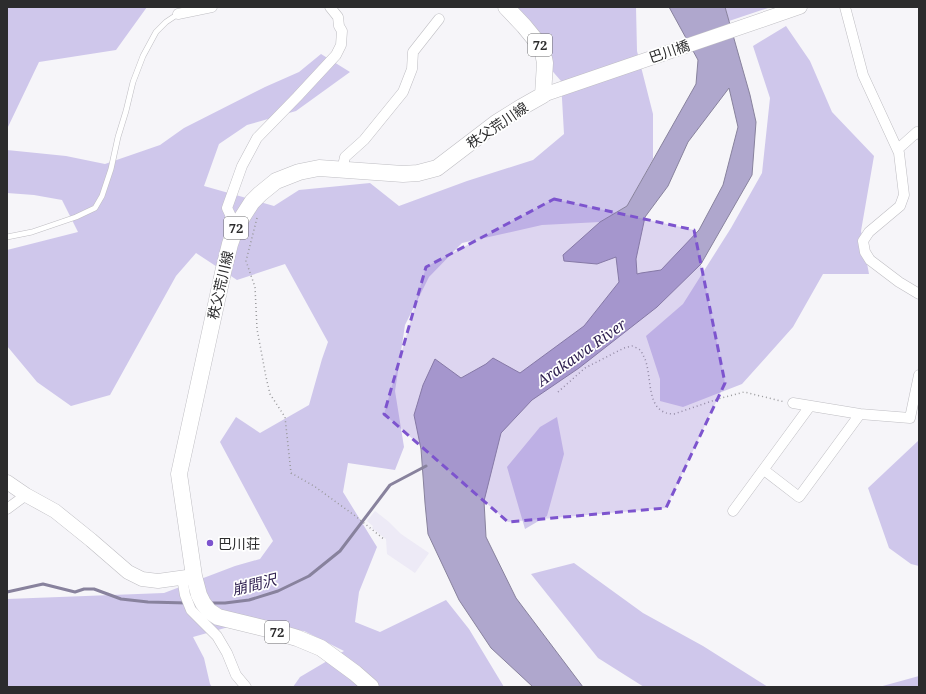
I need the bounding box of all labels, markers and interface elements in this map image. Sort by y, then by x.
road number: 72 [528,34,552,56]
street label: 巴川橋 [646,35,692,67]
street label: 秩父荒川線 [463,98,531,152]
road number: 72 [224,217,248,239]
street label: 秩父荒川線 [203,249,237,321]
water label: Arakawa River [531,313,631,391]
place label: 巴川荘 [218,534,260,553]
marker: 巴川荘 [205,538,215,548]
water label: 崩間沢 [230,568,280,599]
road number: 72 [265,621,289,643]

